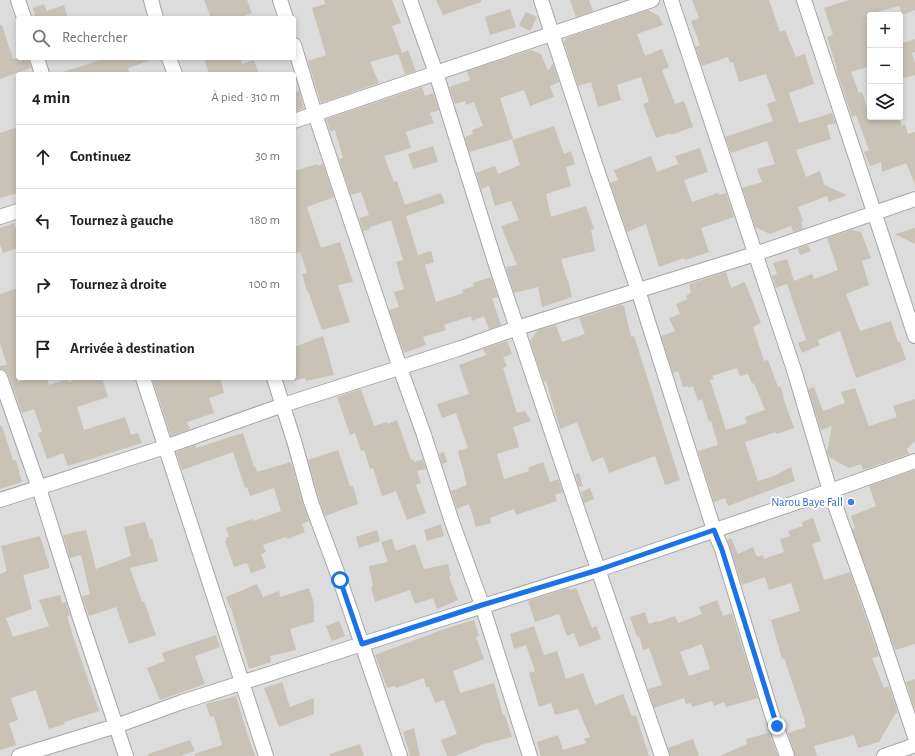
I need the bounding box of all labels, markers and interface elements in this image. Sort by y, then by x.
map controls [867,12,903,120]
button: + [867,12,903,48]
search box [16,16,296,60]
icon: search [30,27,52,49]
text: Rechercher [62,30,127,45]
button: − [867,48,903,84]
button: layers [867,84,903,120]
text: 4 min [32,89,70,106]
text: À pied · 310 m [211,91,280,104]
icon: ahead [32,146,54,168]
text: Continuez [70,149,131,164]
text: 30 m [255,150,280,163]
icon: left [32,210,54,232]
text: Tournez à gauche [70,213,173,228]
text: 180 m [250,214,280,227]
icon: right [32,274,54,296]
text: Tournez à droite [70,277,167,292]
text: 100 m [249,278,280,291]
icon: arrive [32,338,54,360]
text: Arrivée à destination [70,341,195,356]
place label: Narou Baye Fall [771,496,843,509]
marker: Narou Baye Fall [846,497,856,507]
route start [331,571,349,589]
route end [768,717,786,735]

